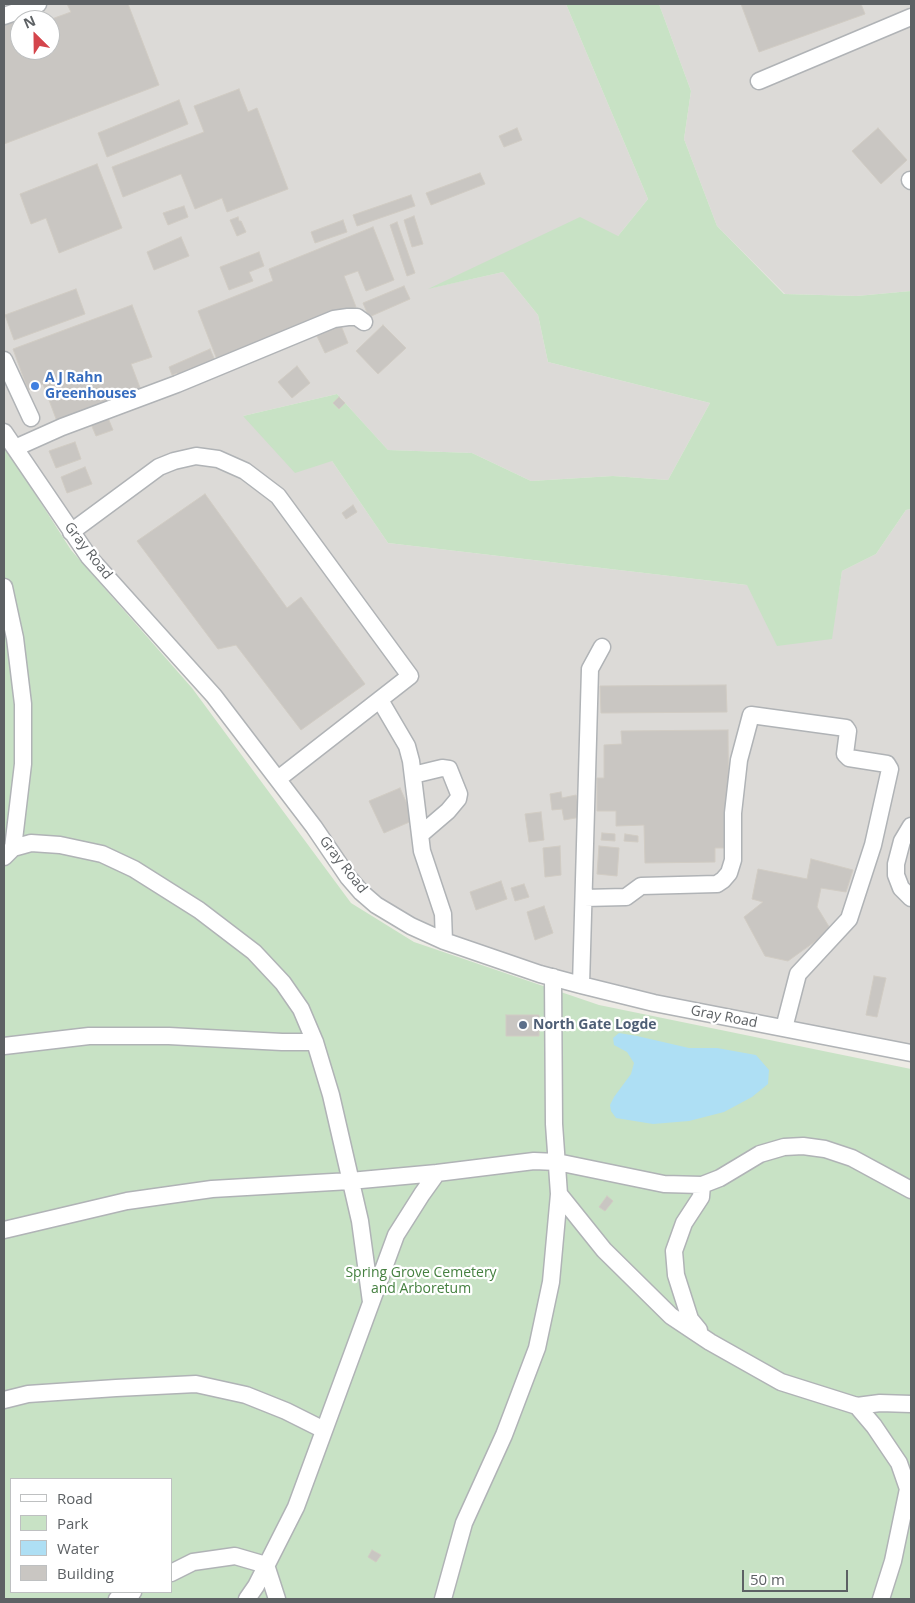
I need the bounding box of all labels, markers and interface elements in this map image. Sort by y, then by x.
north arrow [10,10,60,60]
text: N [20,11,38,33]
place label: A J Rahn Greenhouses [45,370,136,402]
marker: A J Rahn Greenhouses [29,380,41,392]
street label: Gray Road [61,519,115,583]
street label: Gray Road [316,833,370,897]
street label: Gray Road [689,1002,759,1032]
place label: North Gate Logde [533,1017,657,1033]
marker: North Gate Logde [517,1019,529,1031]
park label: Spring Grove Cemetery and Arboretum [345,1265,497,1298]
legend [10,1478,172,1593]
text: Road [57,1488,93,1508]
text: Park [57,1513,88,1533]
text: Water [57,1538,99,1558]
scale bar [745,1560,851,1592]
text: Building [57,1563,114,1583]
text: 50 m [750,1569,785,1589]

